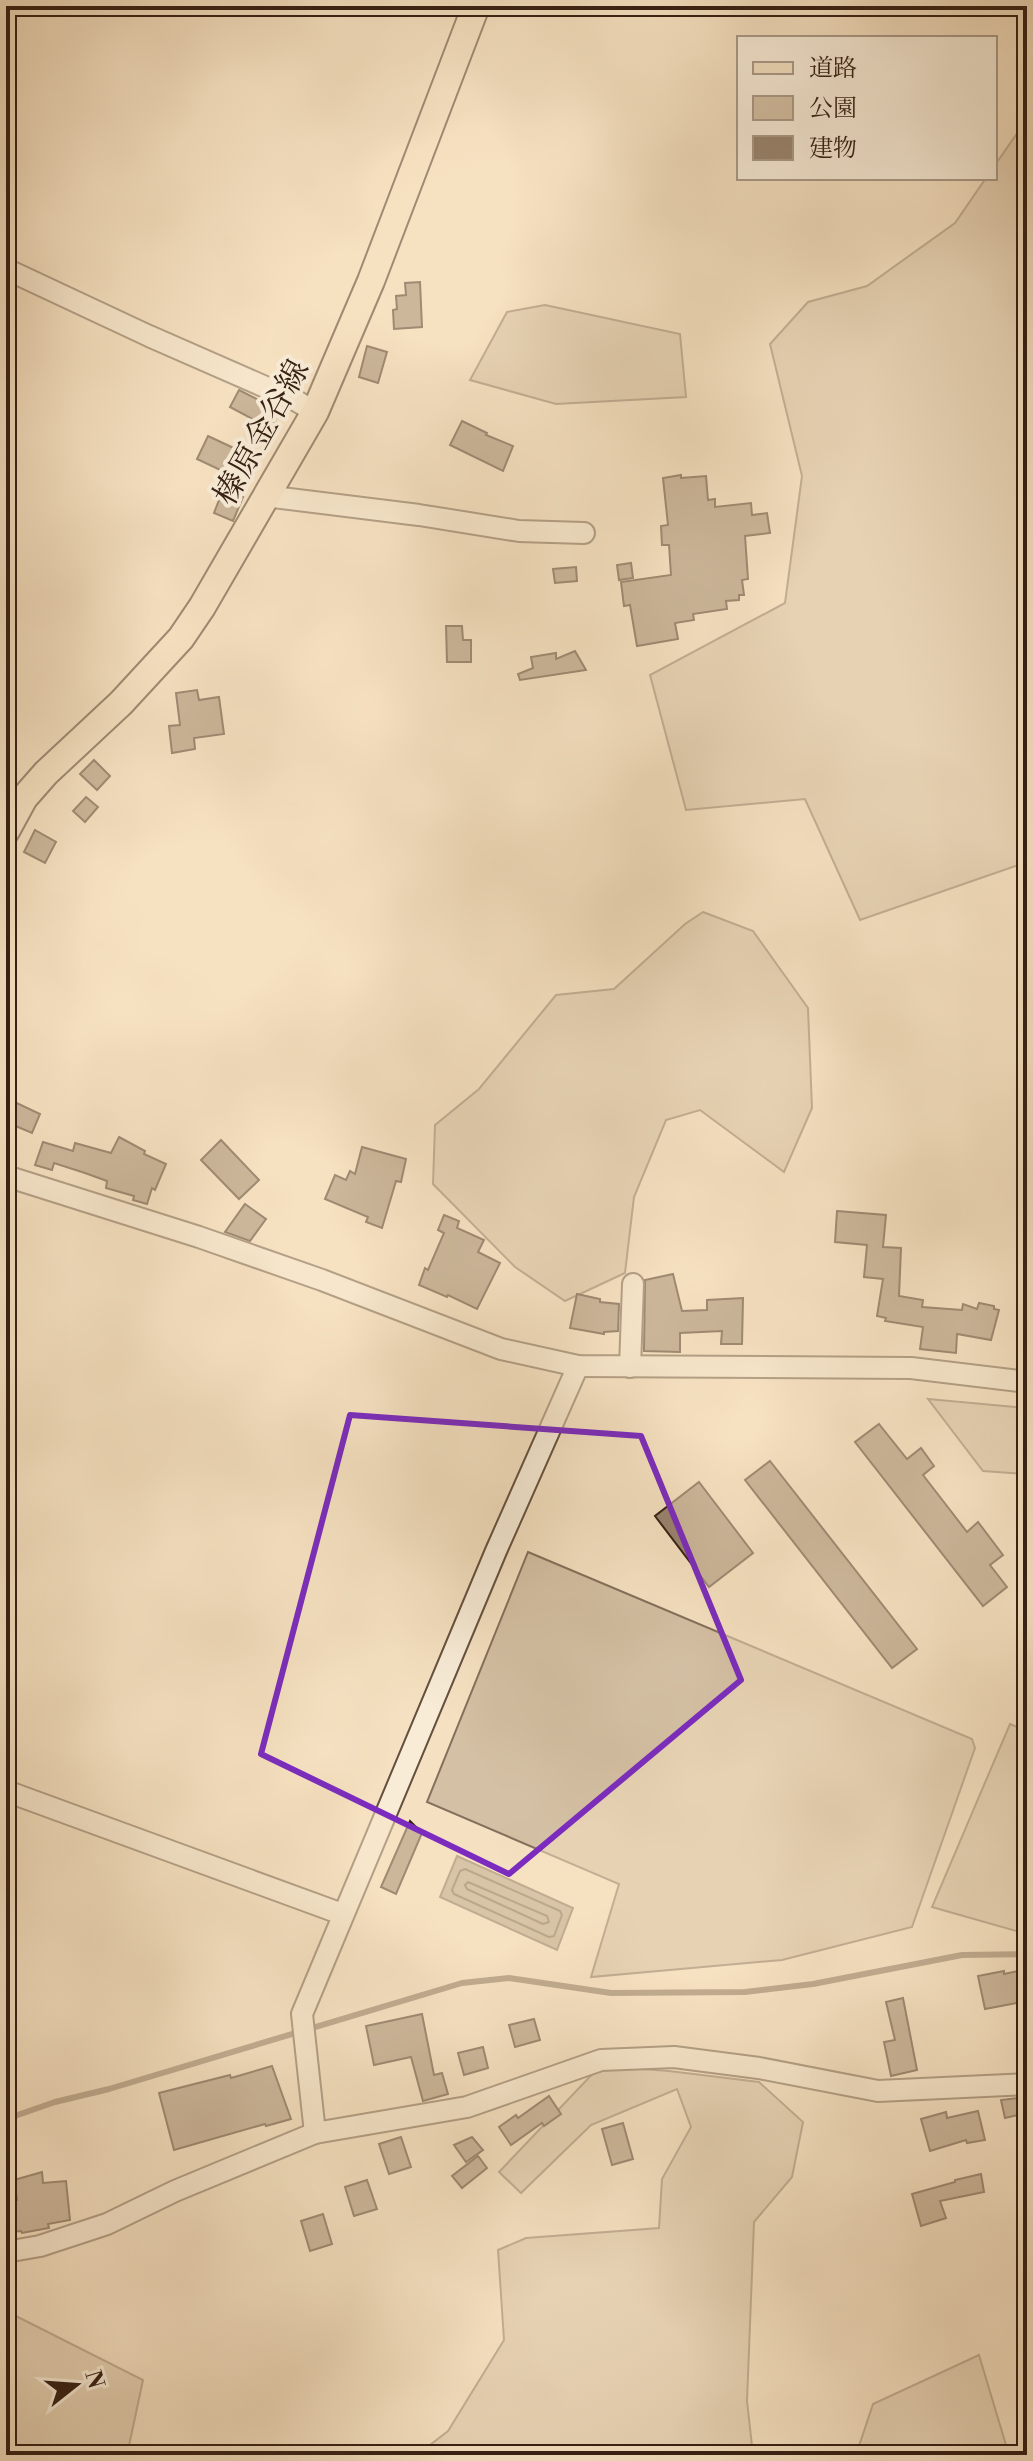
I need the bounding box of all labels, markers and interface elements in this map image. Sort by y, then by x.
legend [737,36,997,180]
text: 道路 [809,54,857,84]
text: 公園 [809,94,857,124]
text: 建物 [809,134,857,164]
street label: 榛原金谷線 [206,353,318,512]
north arrow [36,2345,116,2425]
text: N [78,2367,109,2392]

